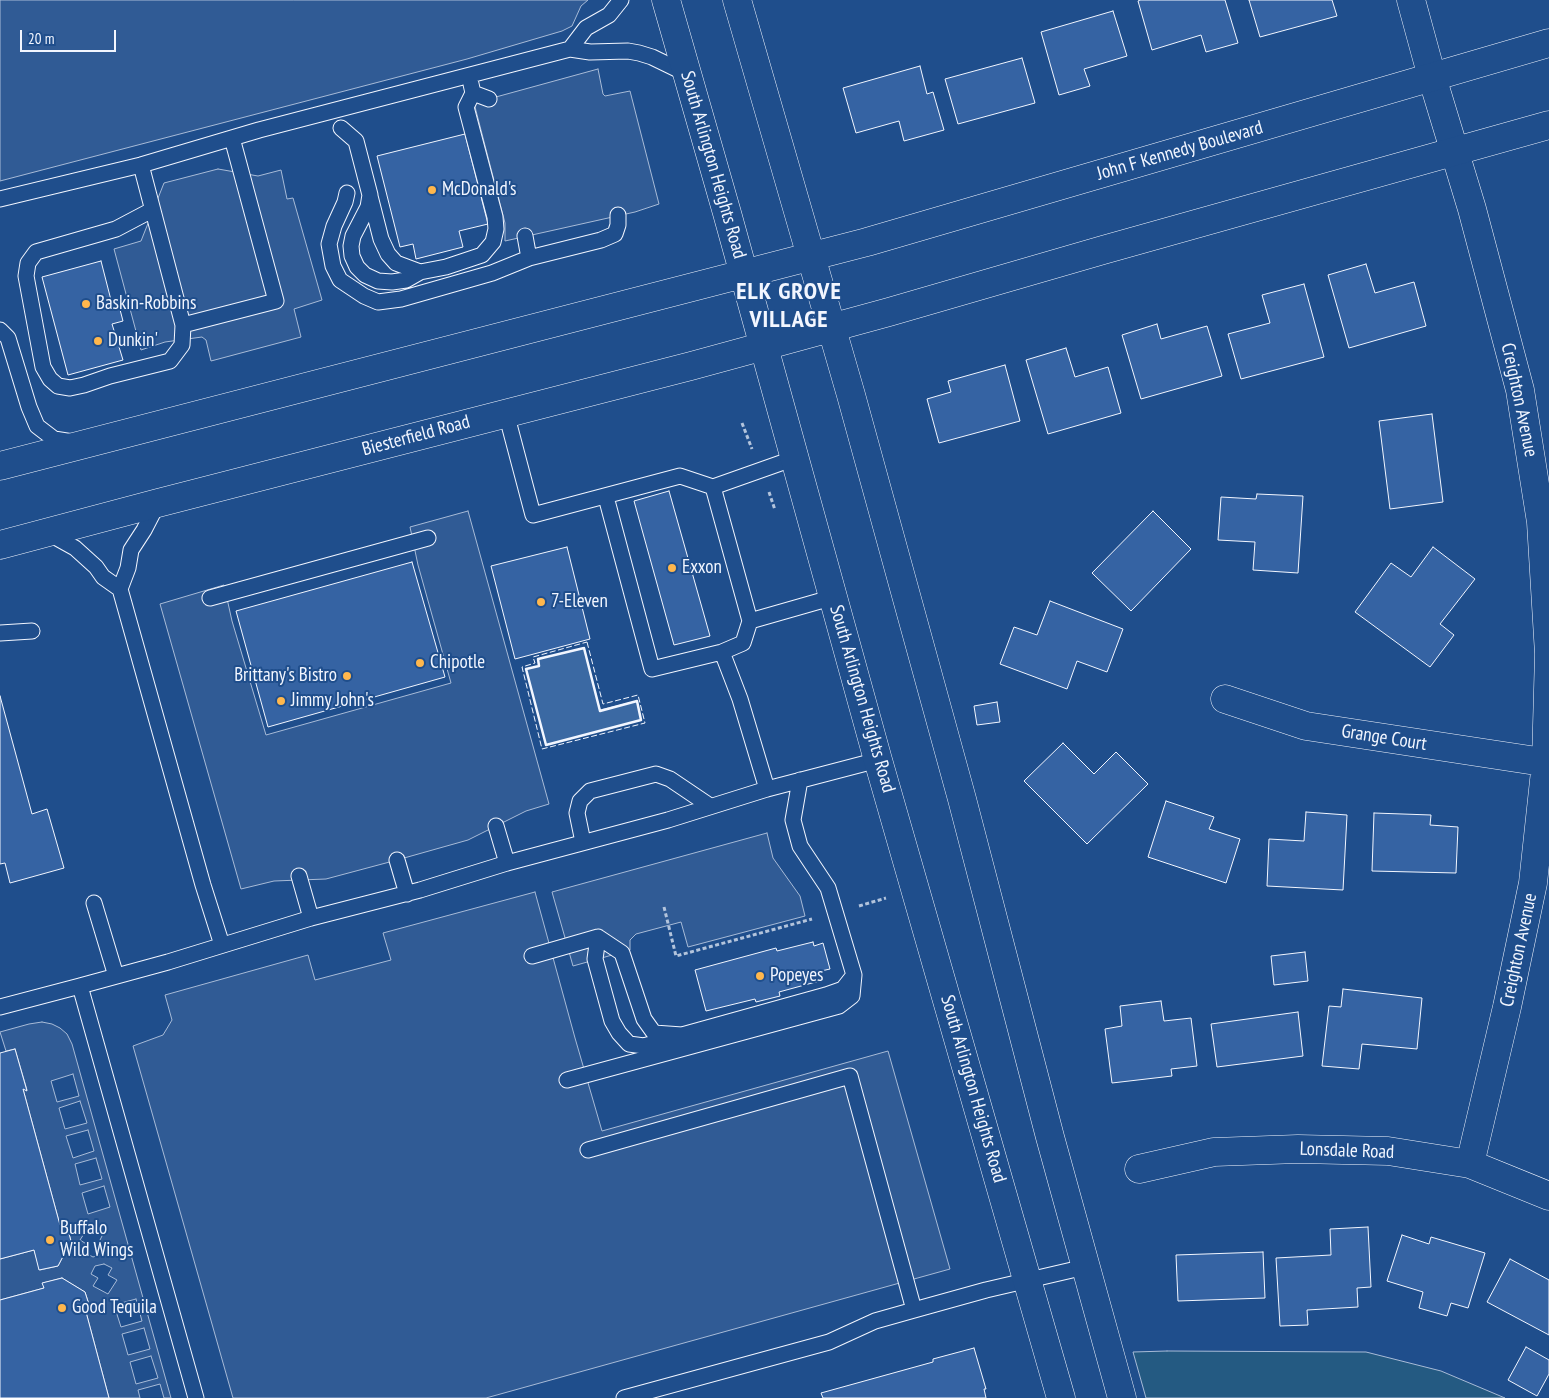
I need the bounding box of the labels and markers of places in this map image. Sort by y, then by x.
place label: McDonald's [442,179,517,201]
marker: McDonald's [426,184,438,196]
place label: Baskin-Robbins [96,293,196,315]
marker: Baskin-Robbins [80,298,92,310]
place label: Dunkin' [108,330,158,352]
marker: Dunkin' [92,335,104,347]
place label: Exxon [682,557,722,579]
marker: Exxon [666,562,678,574]
place label: 7-Eleven [551,591,608,613]
marker: 7-Eleven [535,596,547,608]
place label: Chipotle [430,652,485,674]
marker: Chipotle [414,657,426,669]
place label: Brittany's Bistro [234,665,337,687]
marker: Brittany's Bistro [341,670,353,682]
place label: Jimmy John's [291,690,374,712]
marker: Jimmy John's [275,695,287,707]
place label: Popeyes [770,965,823,987]
marker: Popeyes [754,970,766,982]
place label: Buffalo Wild Wings [60,1218,133,1262]
marker: Buffalo Wild Wings [44,1234,56,1246]
place label: Good Tequila [72,1297,157,1319]
marker: Good Tequila [56,1302,68,1314]

